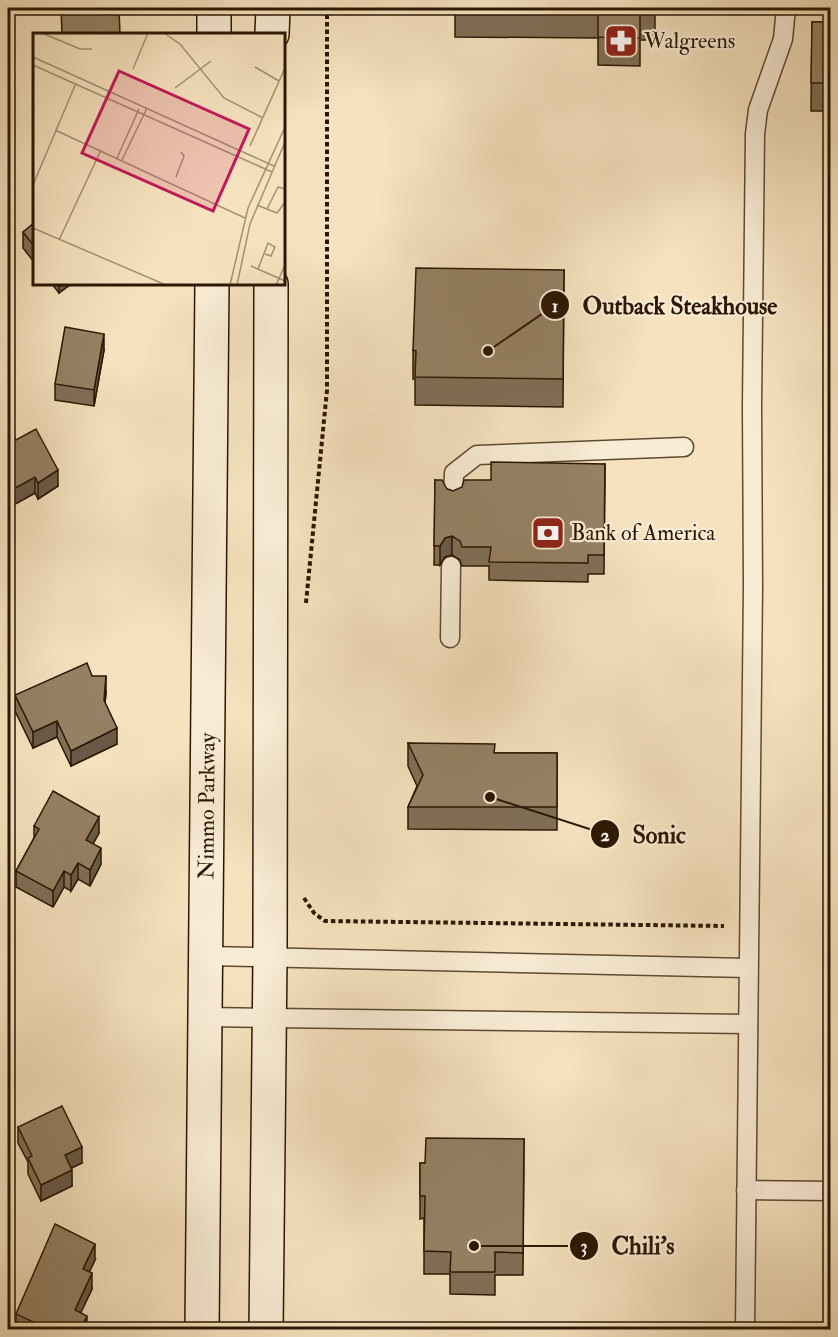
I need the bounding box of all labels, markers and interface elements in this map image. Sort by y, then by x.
pharmacy icon: Walgreens [603,23,639,59]
place label: Walgreens [643,27,735,55]
inset map [33,33,285,285]
callout: Outback Steakhouse [540,284,789,326]
text: Outback Steakhouse [583,291,777,322]
text: 1 [552,295,558,318]
bank icon: Bank of America [530,515,566,551]
place label: Bank of America [571,519,716,547]
street label: Nimmo Parkway [192,732,222,879]
callout: Sonic [590,813,698,855]
text: Sonic [632,820,686,851]
text: 2 [600,824,610,847]
callout: Chili's [569,1225,686,1267]
text: Chili's [611,1231,675,1262]
text: 3 [581,1235,588,1258]

